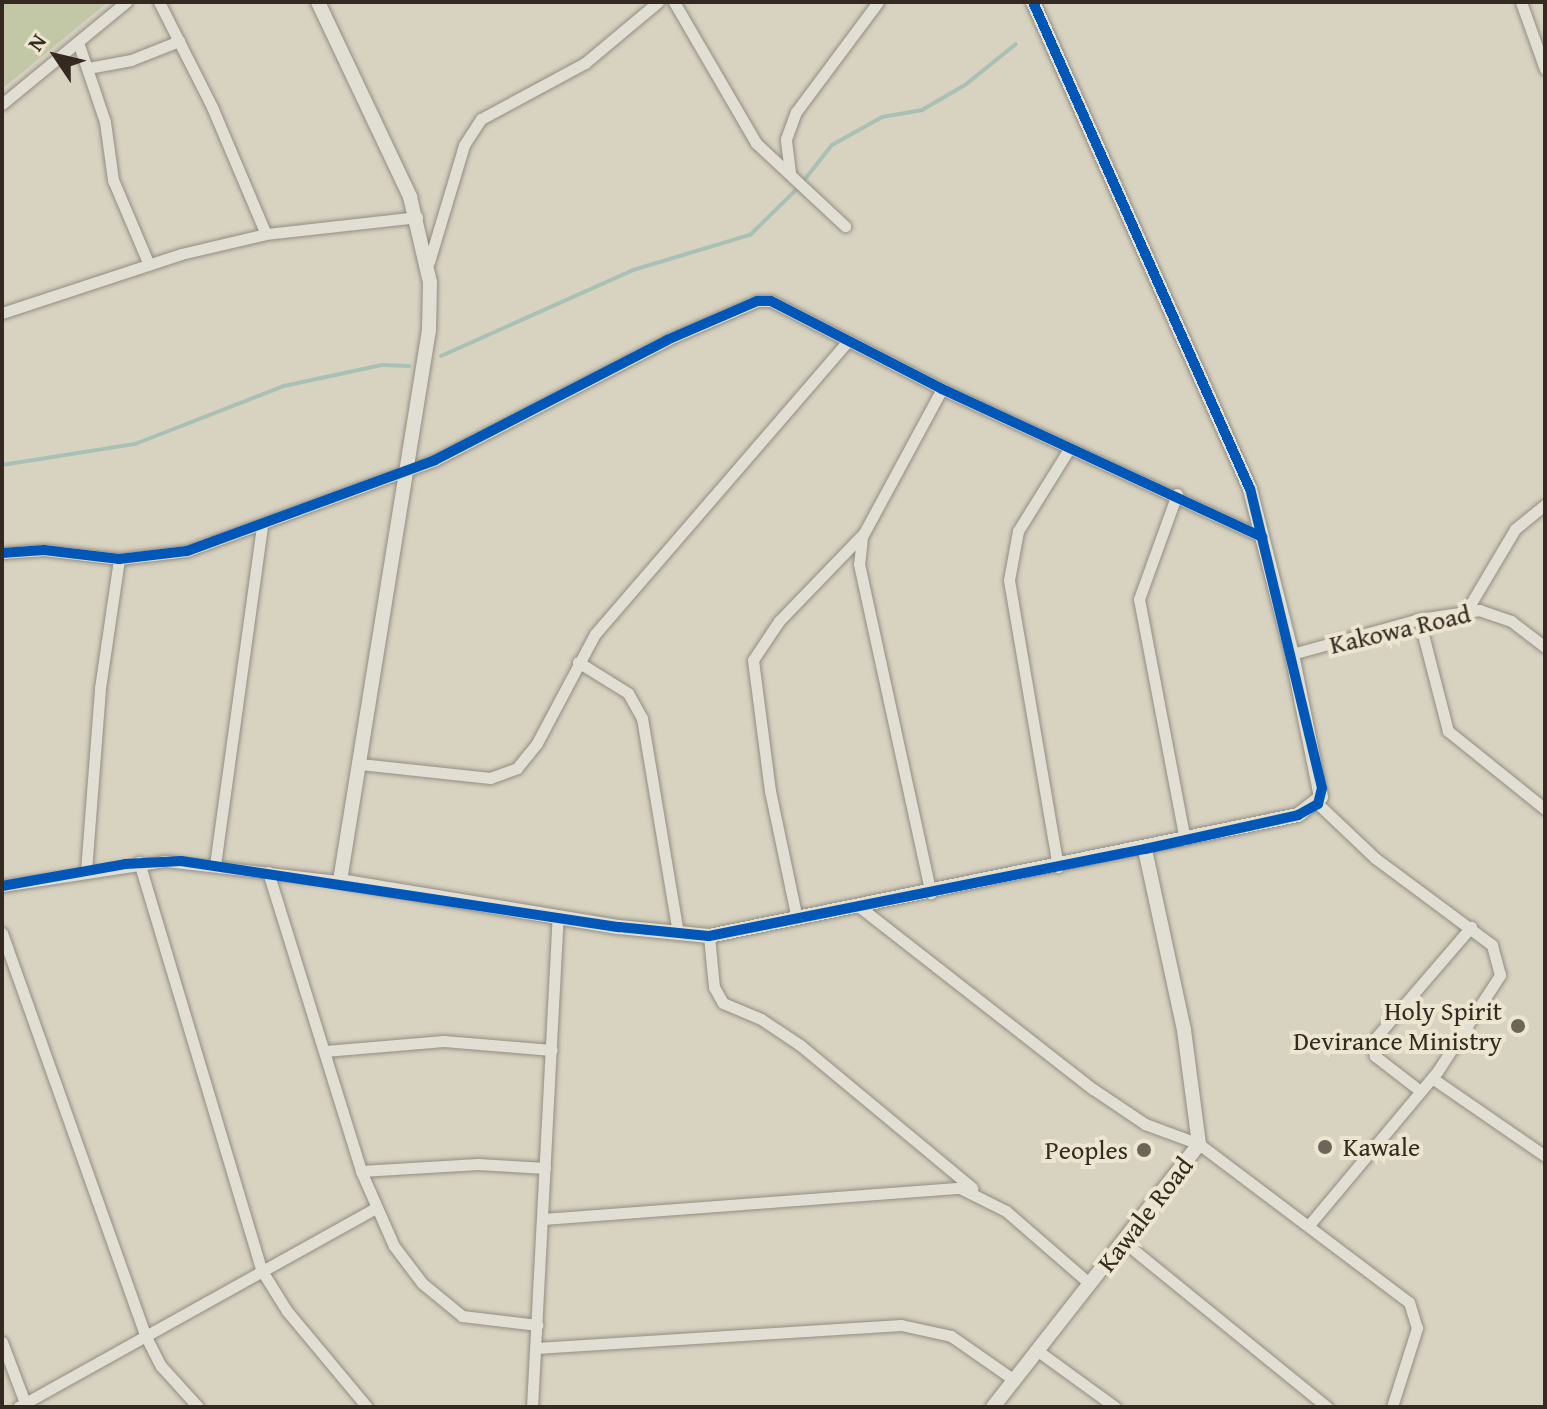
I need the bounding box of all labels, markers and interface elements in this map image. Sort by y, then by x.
north arrow [16,16,96,96]
text: N [19,27,54,57]
street label: Kakowa Road [1326,598,1474,660]
place label: Holy Spirit Devirance Ministry [1293,995,1502,1056]
marker: Holy Spirit Devirance Ministry [1509,1017,1527,1035]
place label: Kawale [1343,1131,1420,1163]
place label: Peoples [1045,1134,1128,1166]
marker: Kawale [1314,1136,1336,1158]
marker: Peoples [1135,1141,1153,1159]
street label: Kawale Road [1090,1150,1200,1278]

